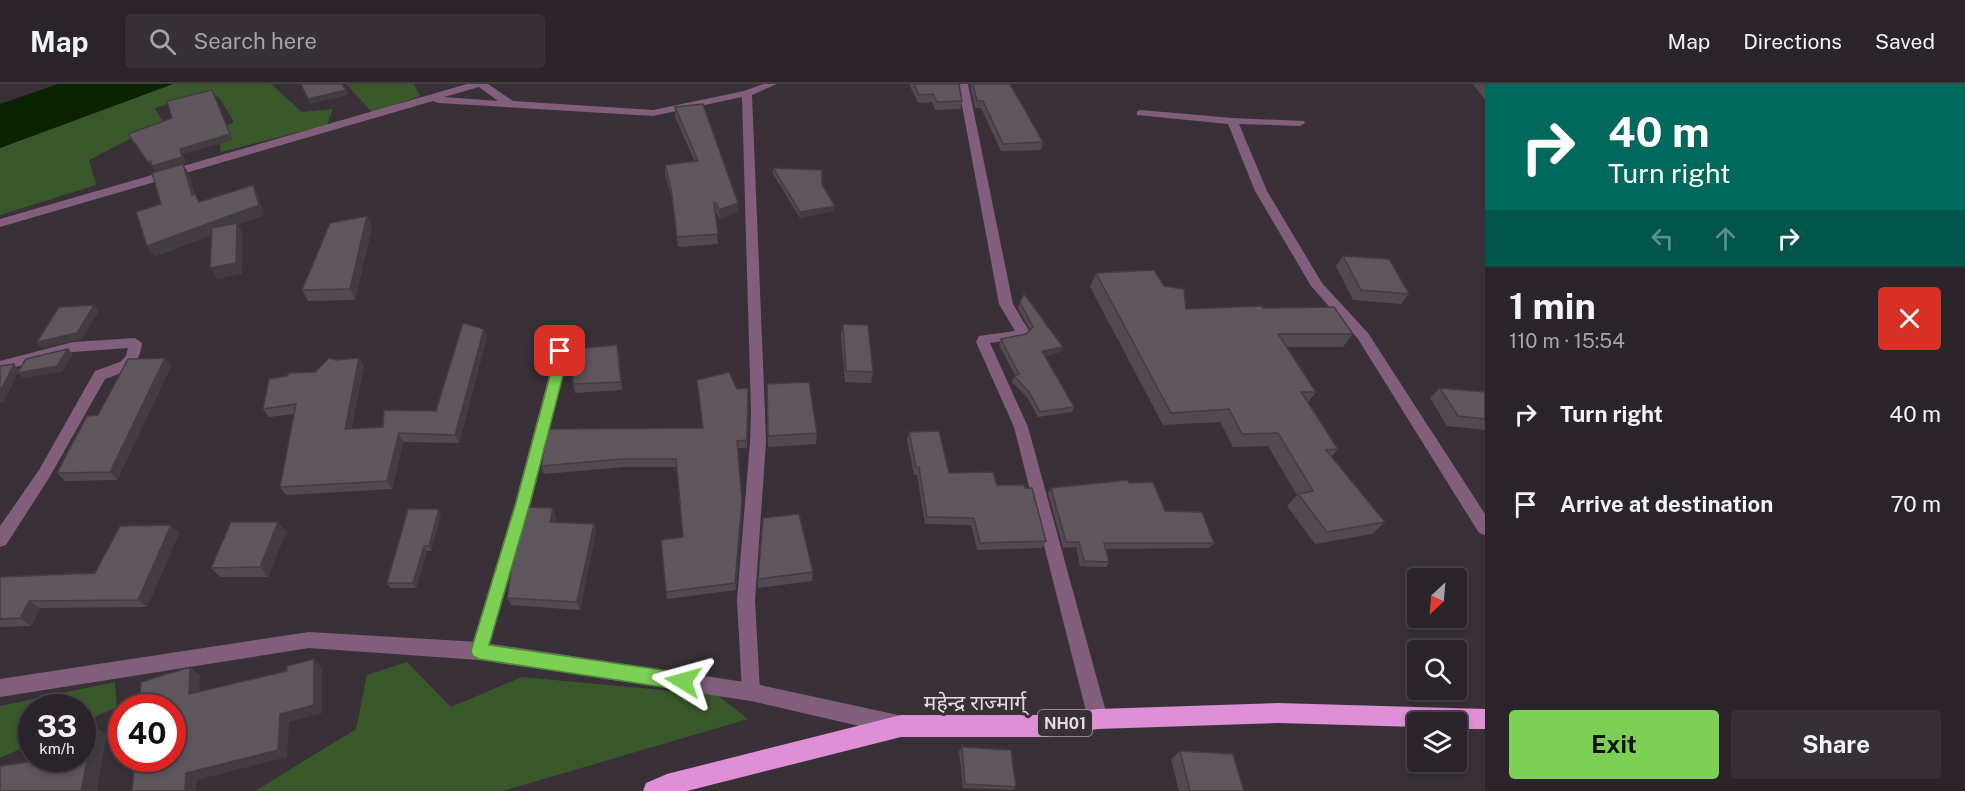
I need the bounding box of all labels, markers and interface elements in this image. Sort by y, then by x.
search box [125,14,545,68]
text: Map [30,25,89,58]
icon: search [146,25,179,58]
text: Search here [194,28,317,54]
text: Map [1668,29,1710,54]
text: Directions [1743,29,1842,54]
text: Saved [1875,29,1935,54]
text: 40 m [1608,107,1710,156]
icon: right [1509,108,1587,186]
text: Turn right [1608,157,1731,189]
icon: left [1646,222,1679,255]
icon: ahead [1709,222,1742,255]
icon: right [1772,222,1805,255]
text: 1 min [1509,285,1596,327]
button: close [1878,287,1941,350]
pin [534,325,585,376]
text: 110 m · 15:54 [1509,329,1625,353]
icon: arrive [543,334,576,367]
icon: right [1509,398,1542,431]
text: Turn right [1560,401,1663,427]
text: 40 m [1889,401,1941,427]
icon: arrive [1509,488,1542,521]
text: Arrive at destination [1560,491,1773,517]
text: 70 m [1890,491,1941,517]
north arrow [1407,568,1467,628]
map controls [1407,568,1467,772]
button: search [1407,640,1467,700]
position arrow [651,649,715,713]
street label: महेन्द्र राज्मार्ग् [924,690,1029,716]
speed limit sign: 40 [108,694,186,772]
text: 33 [37,708,77,744]
road number: NH01 [1038,710,1092,736]
button: Exit [1509,710,1719,779]
button: Share [1731,710,1941,779]
button: layers [1407,712,1467,772]
text: km/h [39,740,75,757]

